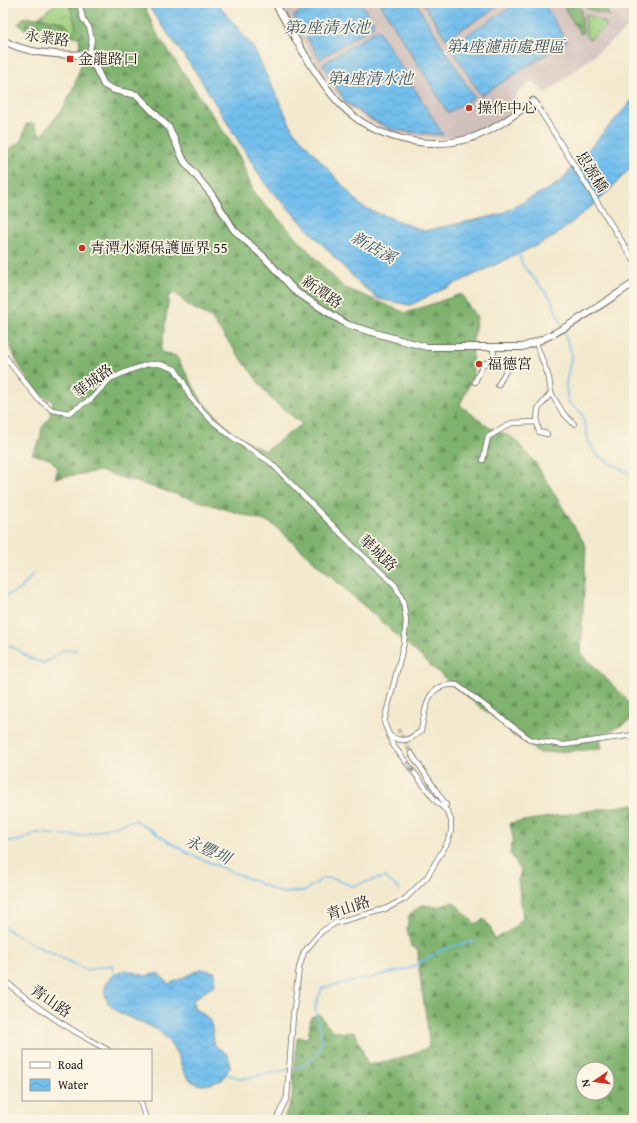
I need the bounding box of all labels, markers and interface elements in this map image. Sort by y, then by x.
water label: 第2座清水池 [284,15,372,39]
street label: 永業路 [23,24,71,51]
water label: 第4座濾前處理區 [446,34,566,58]
place label: 金龍路口 [78,48,138,69]
marker: 金龍路口 [65,54,75,64]
water label: 第4座清水池 [327,66,415,90]
place label: 操作中心 [477,97,537,118]
marker: 操作中心 [464,103,474,113]
street label: 思源橋 [572,147,613,196]
water label: 新店溪 [347,225,403,270]
place label: 青潭水源保護區界 55 [90,237,228,258]
marker: 青潭水源保護區界 55 [77,243,87,253]
street label: 新潭路 [298,270,347,313]
place label: 福德宮 [487,353,532,374]
street label: 華城路 [68,359,117,403]
marker: 福德宮 [474,359,484,369]
street label: 華城路 [355,530,402,576]
one-way arrow [406,762,415,773]
water label: 永豐圳 [181,828,238,871]
street label: 青山路 [323,890,373,925]
street label: 青山路 [27,979,76,1022]
legend [22,1049,152,1101]
text: Road [58,1056,84,1073]
north arrow [575,1061,615,1101]
text: Water [58,1076,88,1093]
text: N [576,1077,594,1089]

